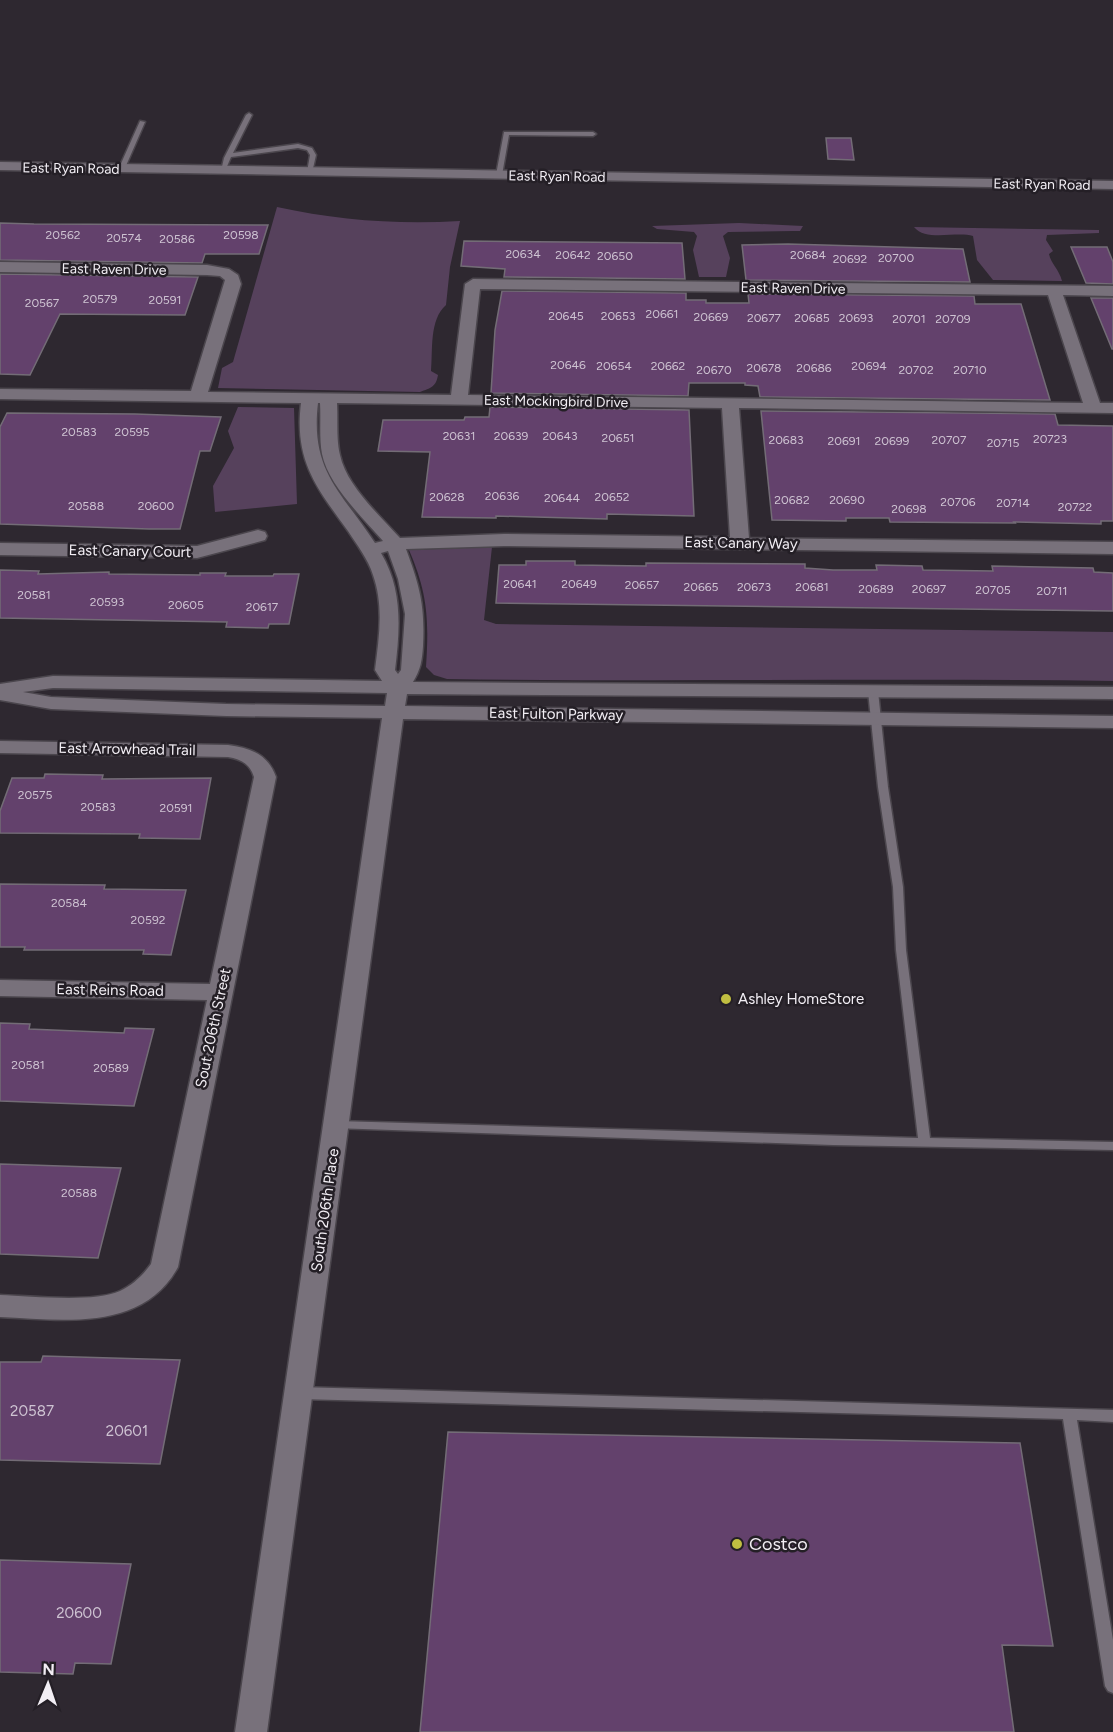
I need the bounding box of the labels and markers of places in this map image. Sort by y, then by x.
place label: Ashley HomeStore [738,990,864,1008]
marker: Ashley HomeStore [719,992,733,1006]
place label: Costco [749,1533,808,1555]
marker: Costco [730,1537,744,1551]

